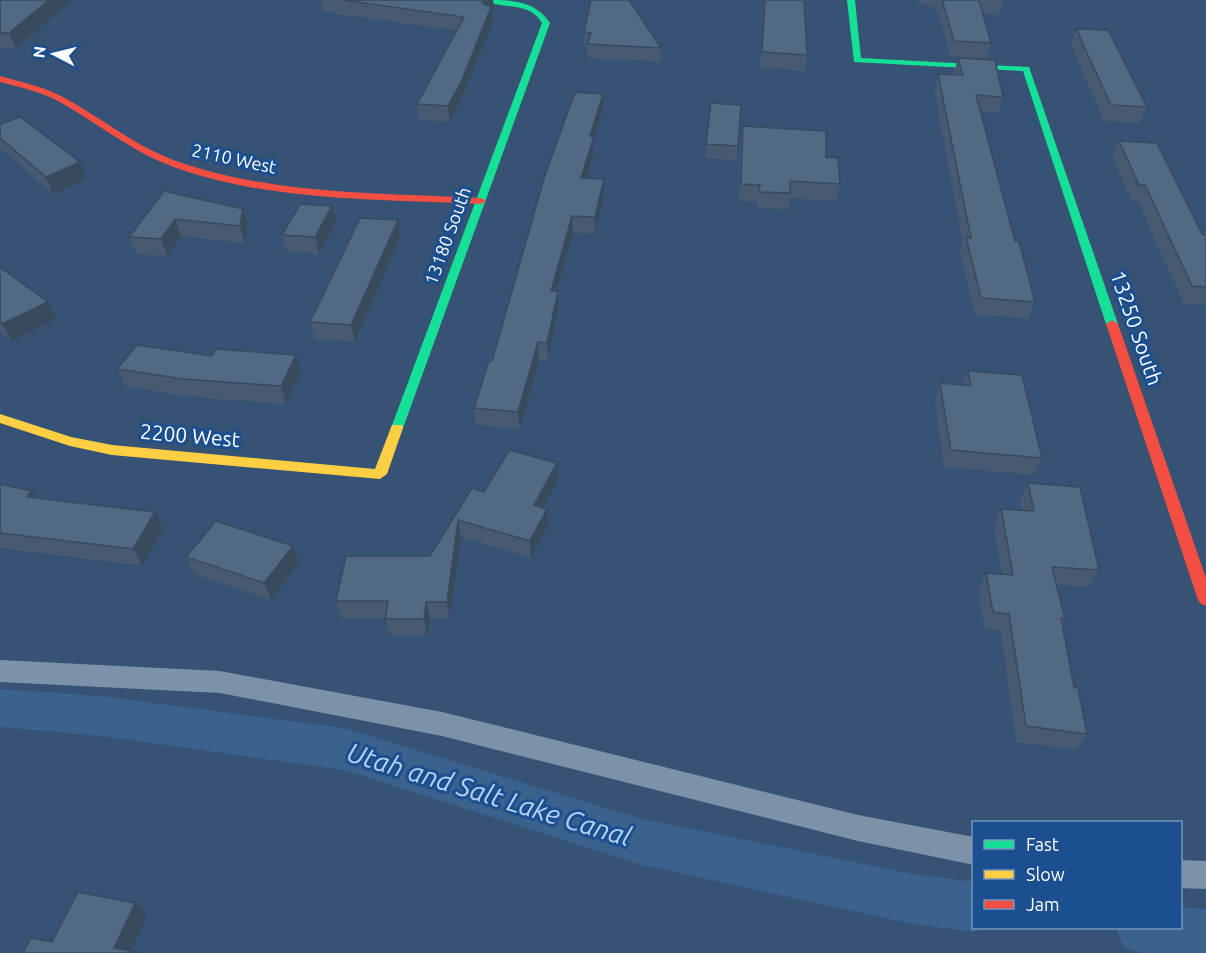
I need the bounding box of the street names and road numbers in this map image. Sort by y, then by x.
street label: 2110 West [190,139,278,177]
street label: 13180 South [420,184,474,287]
street label: 13250 South [1106,267,1168,388]
street label: 2200 West [139,419,241,451]

